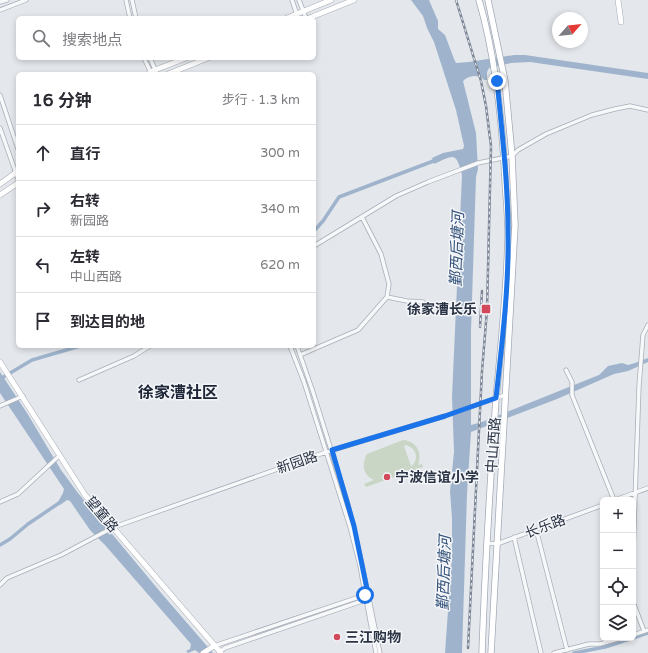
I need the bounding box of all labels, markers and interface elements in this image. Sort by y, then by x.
north arrow [552,12,588,48]
search box [16,16,316,60]
icon: search [30,27,52,49]
text: 搜索地点 [62,31,122,49]
route end [488,72,506,90]
text: 16 分钟 [32,90,92,111]
text: 步行 · 1.3 km [222,92,300,108]
icon: ahead [32,142,54,164]
text: 直行 [70,145,100,163]
text: 300 m [260,145,300,161]
text: 右转 [70,192,100,210]
icon: right [32,198,54,220]
text: 340 m [260,201,300,217]
water label: 鄞西后塘河 [447,208,467,287]
text: 新园路 [70,213,109,229]
text: 左转 [70,248,100,266]
icon: left [32,254,54,276]
text: 620 m [260,257,300,273]
text: 中山西路 [70,269,122,285]
place label: 徐家漕长乐 [407,301,477,318]
marker: 徐家漕长乐 [480,303,492,315]
icon: arrive [32,310,54,332]
text: 到达目的地 [70,313,145,331]
district label: 徐家漕社区 [138,383,218,403]
street label: 中山西路 [483,417,504,474]
street label: 新园路 [275,448,320,477]
place label: 宁波信谊小学 [395,469,479,486]
marker: 宁波信谊小学 [382,472,392,482]
street label: 望童路 [82,493,122,536]
map controls [600,497,636,641]
button: + [600,497,636,533]
street label: 长乐路 [523,511,568,542]
water label: 鄞西后塘河 [434,532,454,611]
button: − [600,533,636,569]
button: locate [600,569,636,605]
route start [356,586,374,604]
button: layers [600,605,636,641]
place label: 三江购物 [345,629,401,646]
marker: 三江购物 [332,632,342,642]

